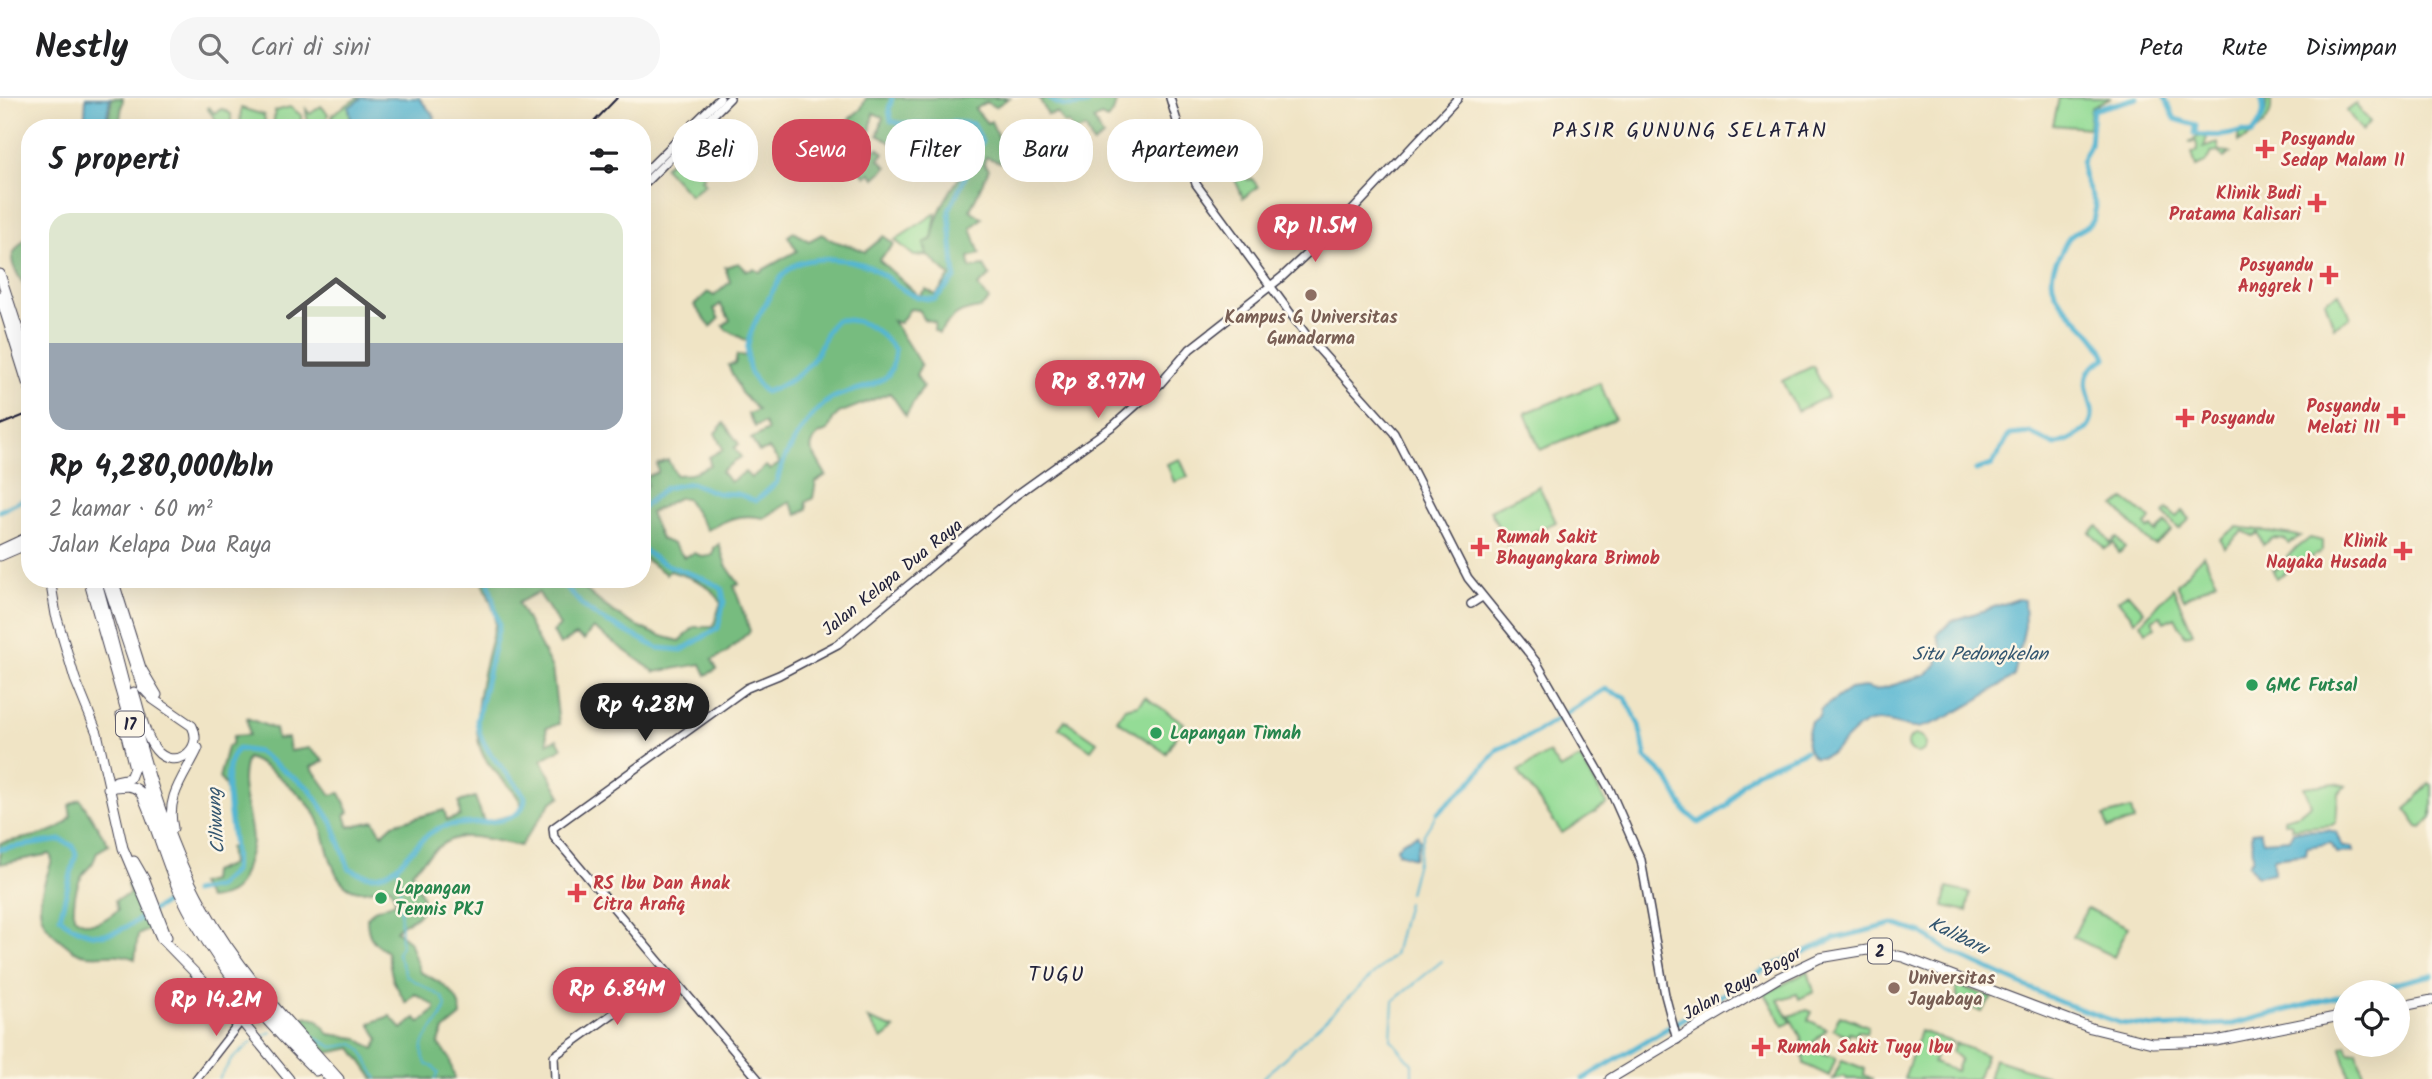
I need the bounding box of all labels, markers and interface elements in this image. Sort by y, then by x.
search box [170,17,660,80]
text: Nestly [35,22,128,75]
text: Cari di sini [250,27,370,69]
icon: search [194,29,232,67]
text: Peta [2139,29,2184,68]
text: Rute [2222,29,2267,68]
text: Disimpan [2305,29,2397,68]
district label: PASIR GUNUNG SELATAN [1552,115,1828,148]
chip: Beli [672,119,758,182]
chip: Sewa [772,119,871,182]
chip: Filter [885,119,985,182]
chip: Baru [999,119,1093,182]
chip: Apartemen [1107,119,1263,182]
place label: Posyandu Sedap Malam II [2281,126,2405,176]
text: 5 properti [49,137,179,185]
marker: Posyandu Sedap Malam II [2255,139,2275,159]
icon: filters [585,142,623,180]
place label: Klinik Budi Pratama Kalisari [2169,180,2301,230]
marker: Klinik Budi Pratama Kalisari [2307,193,2327,213]
pin: Rp 11.5M [1243,204,1387,264]
text: Rp 11.5M [1273,209,1357,245]
place label: Posyandu Anggrek I [2238,252,2313,302]
icon: home [273,259,399,385]
marker: Posyandu Anggrek I [2319,265,2339,285]
marker: Kampus G Universitas Gunadarma [1303,287,1319,303]
place label: Kampus G Universitas Gunadarma [1224,304,1398,354]
pin: Rp 8.97M [1026,360,1170,420]
text: Rp 8.97M [1051,365,1145,401]
place label: Posyandu Melati III [2307,393,2380,443]
place label: Posyandu [2201,405,2275,434]
marker: Posyandu Melati III [2386,406,2406,426]
marker: Posyandu [2175,408,2195,428]
text: Rp 4,280,000/bln [49,444,274,492]
text: 2 kamar · 60 m² [49,492,213,528]
street label: Jalan Kelapa Dua Raya [816,512,970,644]
place label: Rumah Sakit Bhayangkara Brimob [1496,524,1660,574]
text: Jalan Kelapa Dua Raya [49,528,272,564]
place label: Klinik Nayaka Husada [2266,528,2388,578]
marker: Rumah Sakit Bhayangkara Brimob [1470,537,1490,557]
marker: Klinik Nayaka Husada [2393,541,2413,561]
water label: Situ Pedongkelan [1912,640,2050,670]
place label: GMC Futsal [2266,672,2358,701]
marker: GMC Futsal [2244,677,2260,693]
pin: Rp 4.28M [573,684,717,743]
text: Rp 4.28M [596,688,694,724]
road number: 17 [116,712,144,736]
place label: Lapangan Timah [1170,720,1301,749]
marker: Lapangan Timah [1148,725,1164,741]
water label: Ciliwung [200,786,234,855]
place label: RS Ibu Dan Anak Citra Arafiq [593,870,731,920]
place label: Lapangan Tennis PKJ [395,875,484,925]
marker: RS Ibu Dan Anak Citra Arafiq [567,883,587,903]
marker: Lapangan Tennis PKJ [373,890,389,906]
water label: Kalibaru [1923,909,1995,965]
road number: 2 [1868,938,1892,964]
street label: Jalan Raya Bogor [1678,939,1808,1029]
district label: TUGU [1028,959,1086,992]
place label: Universitas Jayabaya [1908,965,1996,1015]
pin: Rp 6.84M [545,968,689,1027]
text: Rp 6.84M [569,972,665,1008]
pin: Rp 14.2M [144,978,288,1038]
marker: Universitas Jayabaya [1886,980,1902,996]
map controls [2333,980,2410,1057]
button: locate [2333,980,2410,1057]
text: Rp 14.2M [171,983,261,1019]
place label: Rumah Sakit Tugu Ibu [1777,1034,1953,1063]
marker: Rumah Sakit Tugu Ibu [1751,1037,1771,1057]

